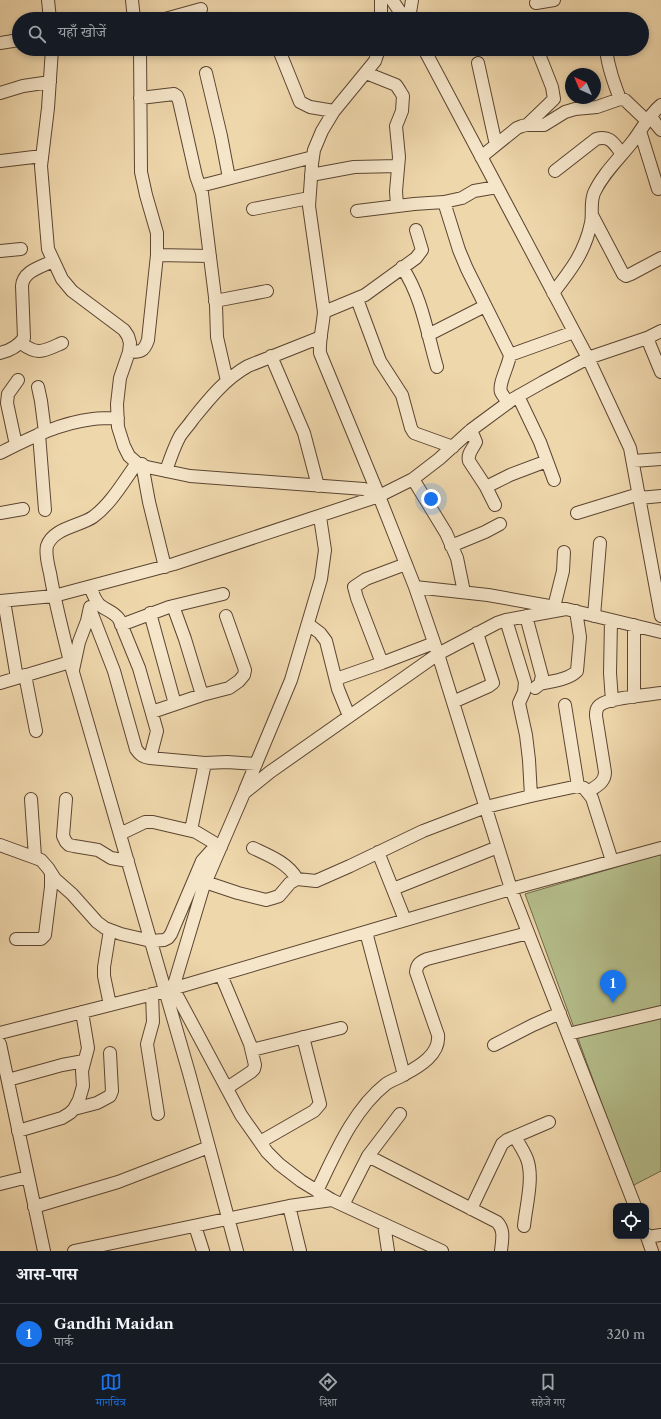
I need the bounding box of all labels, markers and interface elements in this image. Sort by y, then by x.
search box [12,12,649,56]
text: यहाँ खोजें [58,22,106,41]
icon: search [26,23,48,45]
north arrow [565,68,601,104]
your location [421,489,441,509]
pin: 1 [600,970,626,1003]
map controls [613,1203,649,1239]
button: locate [613,1203,649,1239]
text: आस-पास [16,1264,78,1284]
text: Gandhi Maidan [54,1314,174,1333]
text: 1 [26,1326,32,1342]
text: 320 m [607,1326,645,1342]
text: पार्क [54,1333,73,1349]
tab: मानचित्र [96,1371,126,1413]
tab: दिशा [317,1371,339,1413]
tab: सहेजे गए [531,1371,565,1413]

